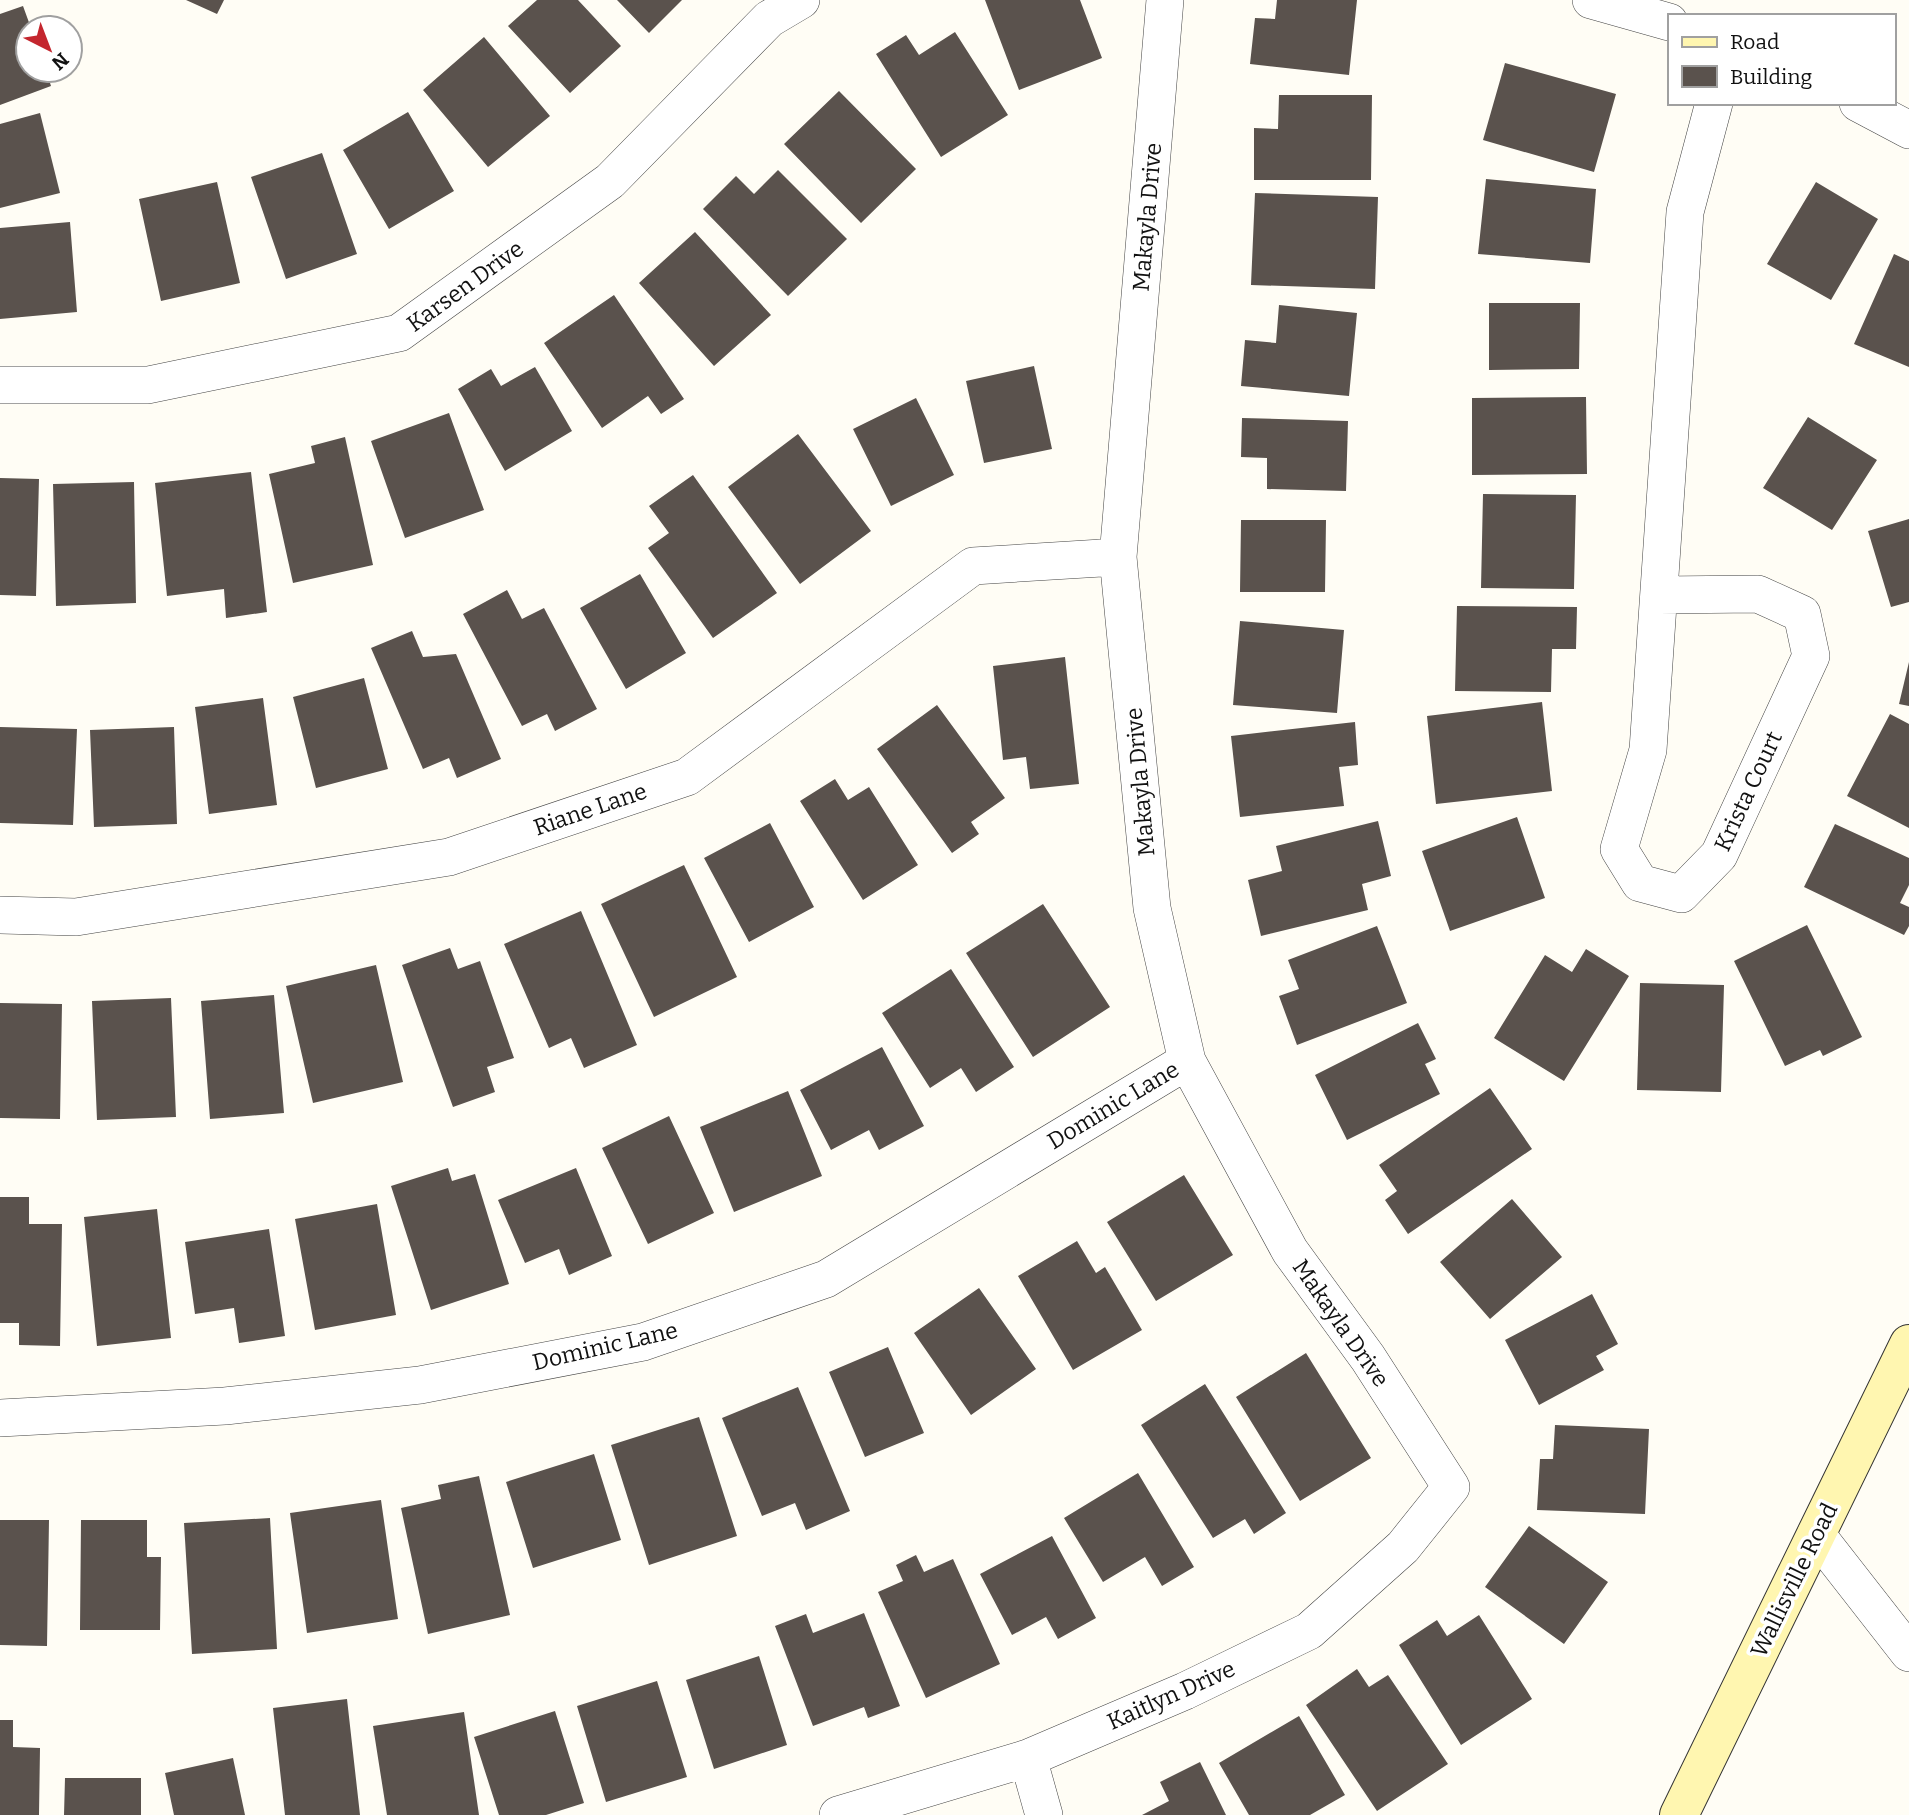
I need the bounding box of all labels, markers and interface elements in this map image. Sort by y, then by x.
north arrow [14,14,84,84]
legend [1668,14,1895,105]
text: Road [1730,29,1779,55]
text: N [47,48,73,75]
text: Building [1730,64,1813,90]
street label: Makayla Drive [1127,142,1167,292]
street label: Karsen Drive [401,234,529,338]
street label: Makayla Drive [1120,707,1160,857]
street label: Krista Court [1708,727,1788,855]
street label: Riane Lane [530,777,650,841]
street label: Dominic Lane [1042,1055,1184,1155]
street label: Makayla Drive [1287,1254,1395,1392]
street label: Dominic Lane [530,1316,680,1376]
street label: Wallisville Road [1745,1498,1844,1662]
street label: Kaitlyn Drive [1103,1654,1239,1736]

